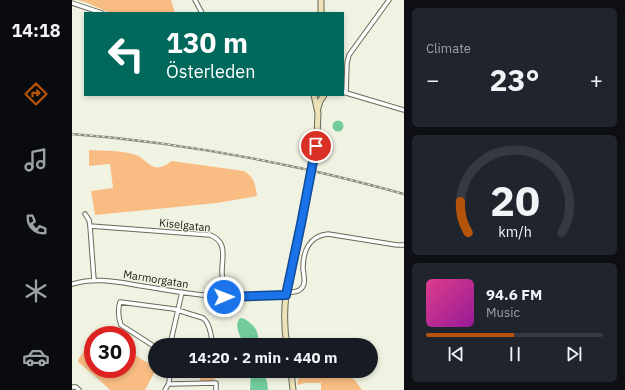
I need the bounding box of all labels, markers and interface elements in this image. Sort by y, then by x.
text: 14:18 [11,19,61,42]
text: 130 m [166,24,248,61]
icon: left [100,28,152,80]
text: Climate [426,40,471,57]
text: Österleden [166,60,255,83]
text: 23° [489,60,540,99]
text: − [426,65,439,94]
text: + [590,65,603,94]
icon: directions [22,80,50,108]
pin [299,129,333,163]
icon: arrive [305,135,327,157]
icon: music [22,146,50,174]
text: 20 [490,173,539,227]
icon: phone [22,211,50,239]
street label: Kiselgatan [159,215,211,235]
text: km/h [498,222,531,241]
street label: Marmorgatan [122,267,190,291]
position arrow [203,276,245,318]
icon: climate [22,277,50,305]
text: 94.6 FM [486,285,542,304]
text: Music [486,304,520,321]
speed limit sign: 30 [84,326,136,378]
icon: car [22,343,50,371]
icon: previous [445,343,467,365]
icon: pause [504,343,526,365]
icon: next [563,343,585,365]
text: 14:20 · 2 min · 440 m [189,348,337,367]

